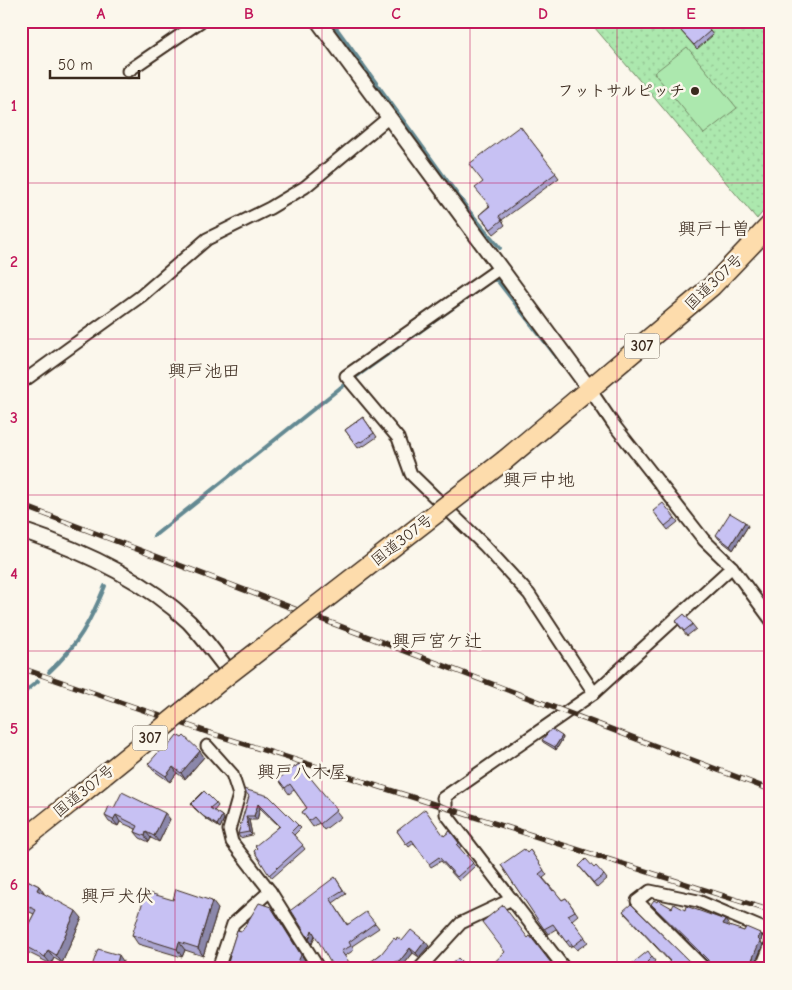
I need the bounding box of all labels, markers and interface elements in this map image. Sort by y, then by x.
text: A [97,5,106,23]
text: B [244,5,254,23]
text: C [391,5,401,23]
text: D [538,5,548,23]
text: E [686,5,696,23]
scale bar [50,48,139,80]
text: 50 m [58,56,93,74]
place label: フットサルピッチ [558,82,685,100]
marker: フットサルピッチ [689,85,701,97]
text: 1 [11,97,17,115]
district label: 興戸十曽 [678,219,750,240]
street label: 国道307号 [681,250,747,314]
text: 2 [10,253,18,271]
road number: 307 [624,334,660,358]
district label: 興戸池田 [168,361,240,382]
text: 3 [10,409,18,427]
district label: 興戸中地 [503,470,575,491]
street label: 国道307号 [368,510,436,570]
text: 4 [10,565,18,583]
district label: 興戸宮ケ辻 [392,631,482,652]
text: 5 [10,720,18,738]
road number: 307 [132,726,168,750]
street label: 国道307号 [50,761,118,821]
district label: 興戸八木屋 [257,762,347,783]
text: 6 [10,876,18,894]
district label: 興戸犬伏 [81,886,153,907]

